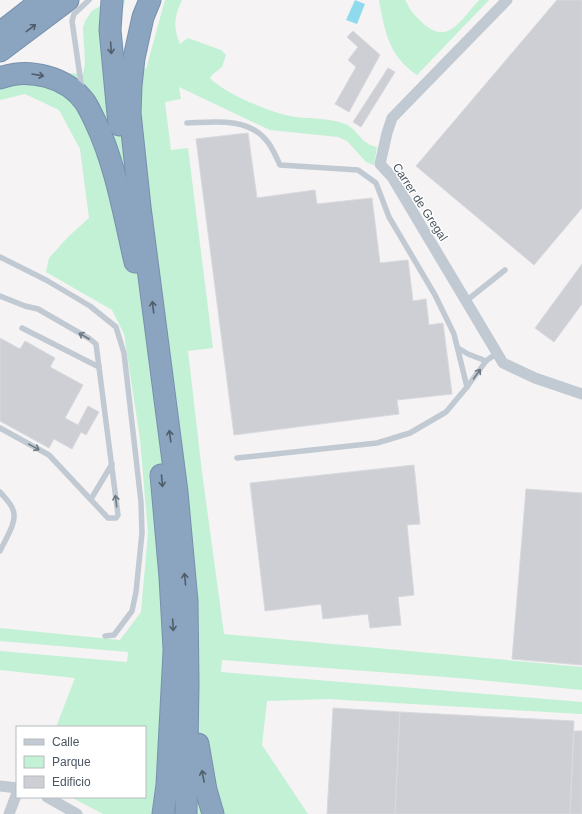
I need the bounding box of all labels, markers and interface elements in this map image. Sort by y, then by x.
one-way arrow [26,24,37,32]
one-way arrow [107,41,114,54]
one-way arrow [32,71,45,79]
street label: Carrer de Gregal [390,160,450,244]
one-way arrow [149,301,157,314]
one-way arrow [78,332,90,340]
one-way arrow [473,368,481,379]
one-way arrow [166,430,174,443]
one-way arrow [28,443,40,451]
one-way arrow [158,474,165,487]
one-way arrow [113,495,120,508]
one-way arrow [182,573,189,586]
one-way arrow [169,618,177,631]
legend [16,726,146,798]
text: Calle [52,735,80,749]
text: Parque [52,755,91,769]
one-way arrow [199,770,207,783]
text: Edificio [52,775,91,789]

